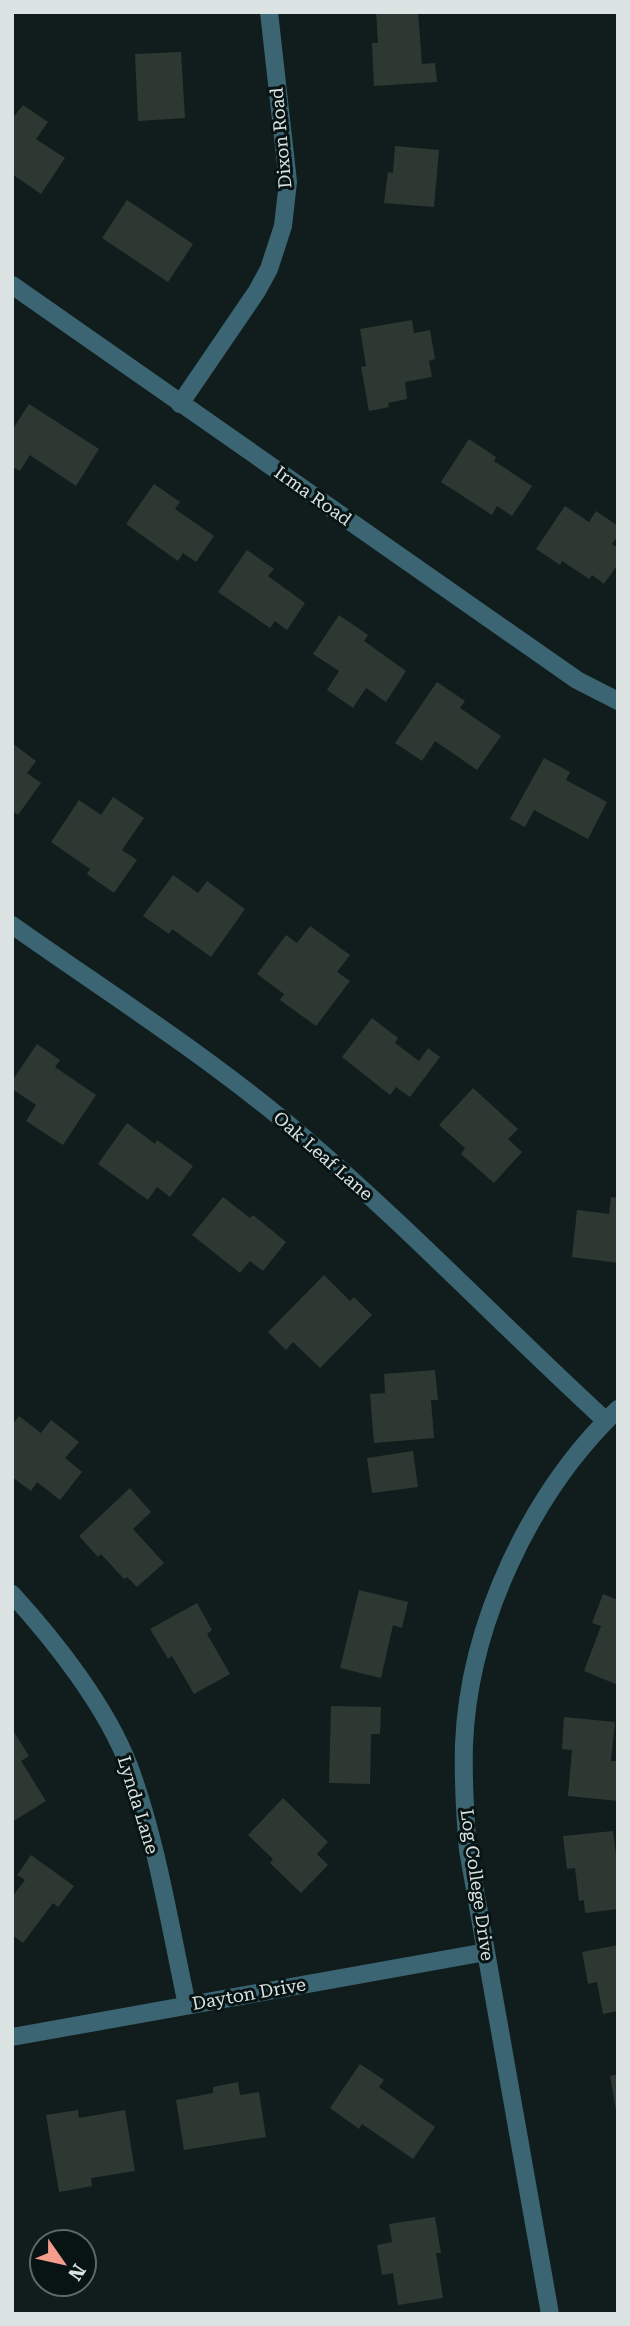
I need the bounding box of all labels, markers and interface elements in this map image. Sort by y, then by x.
street label: Dixon Road [266,86,295,189]
street label: Irma Road [271,461,356,530]
street label: Oak Leaf Lane [269,1107,377,1205]
street label: Lynda Lane [114,1753,163,1857]
street label: Log College Drive [456,1808,499,1962]
street label: Dayton Drive [190,1973,308,2014]
north arrow [28,2228,98,2298]
text: N [63,2260,90,2285]

